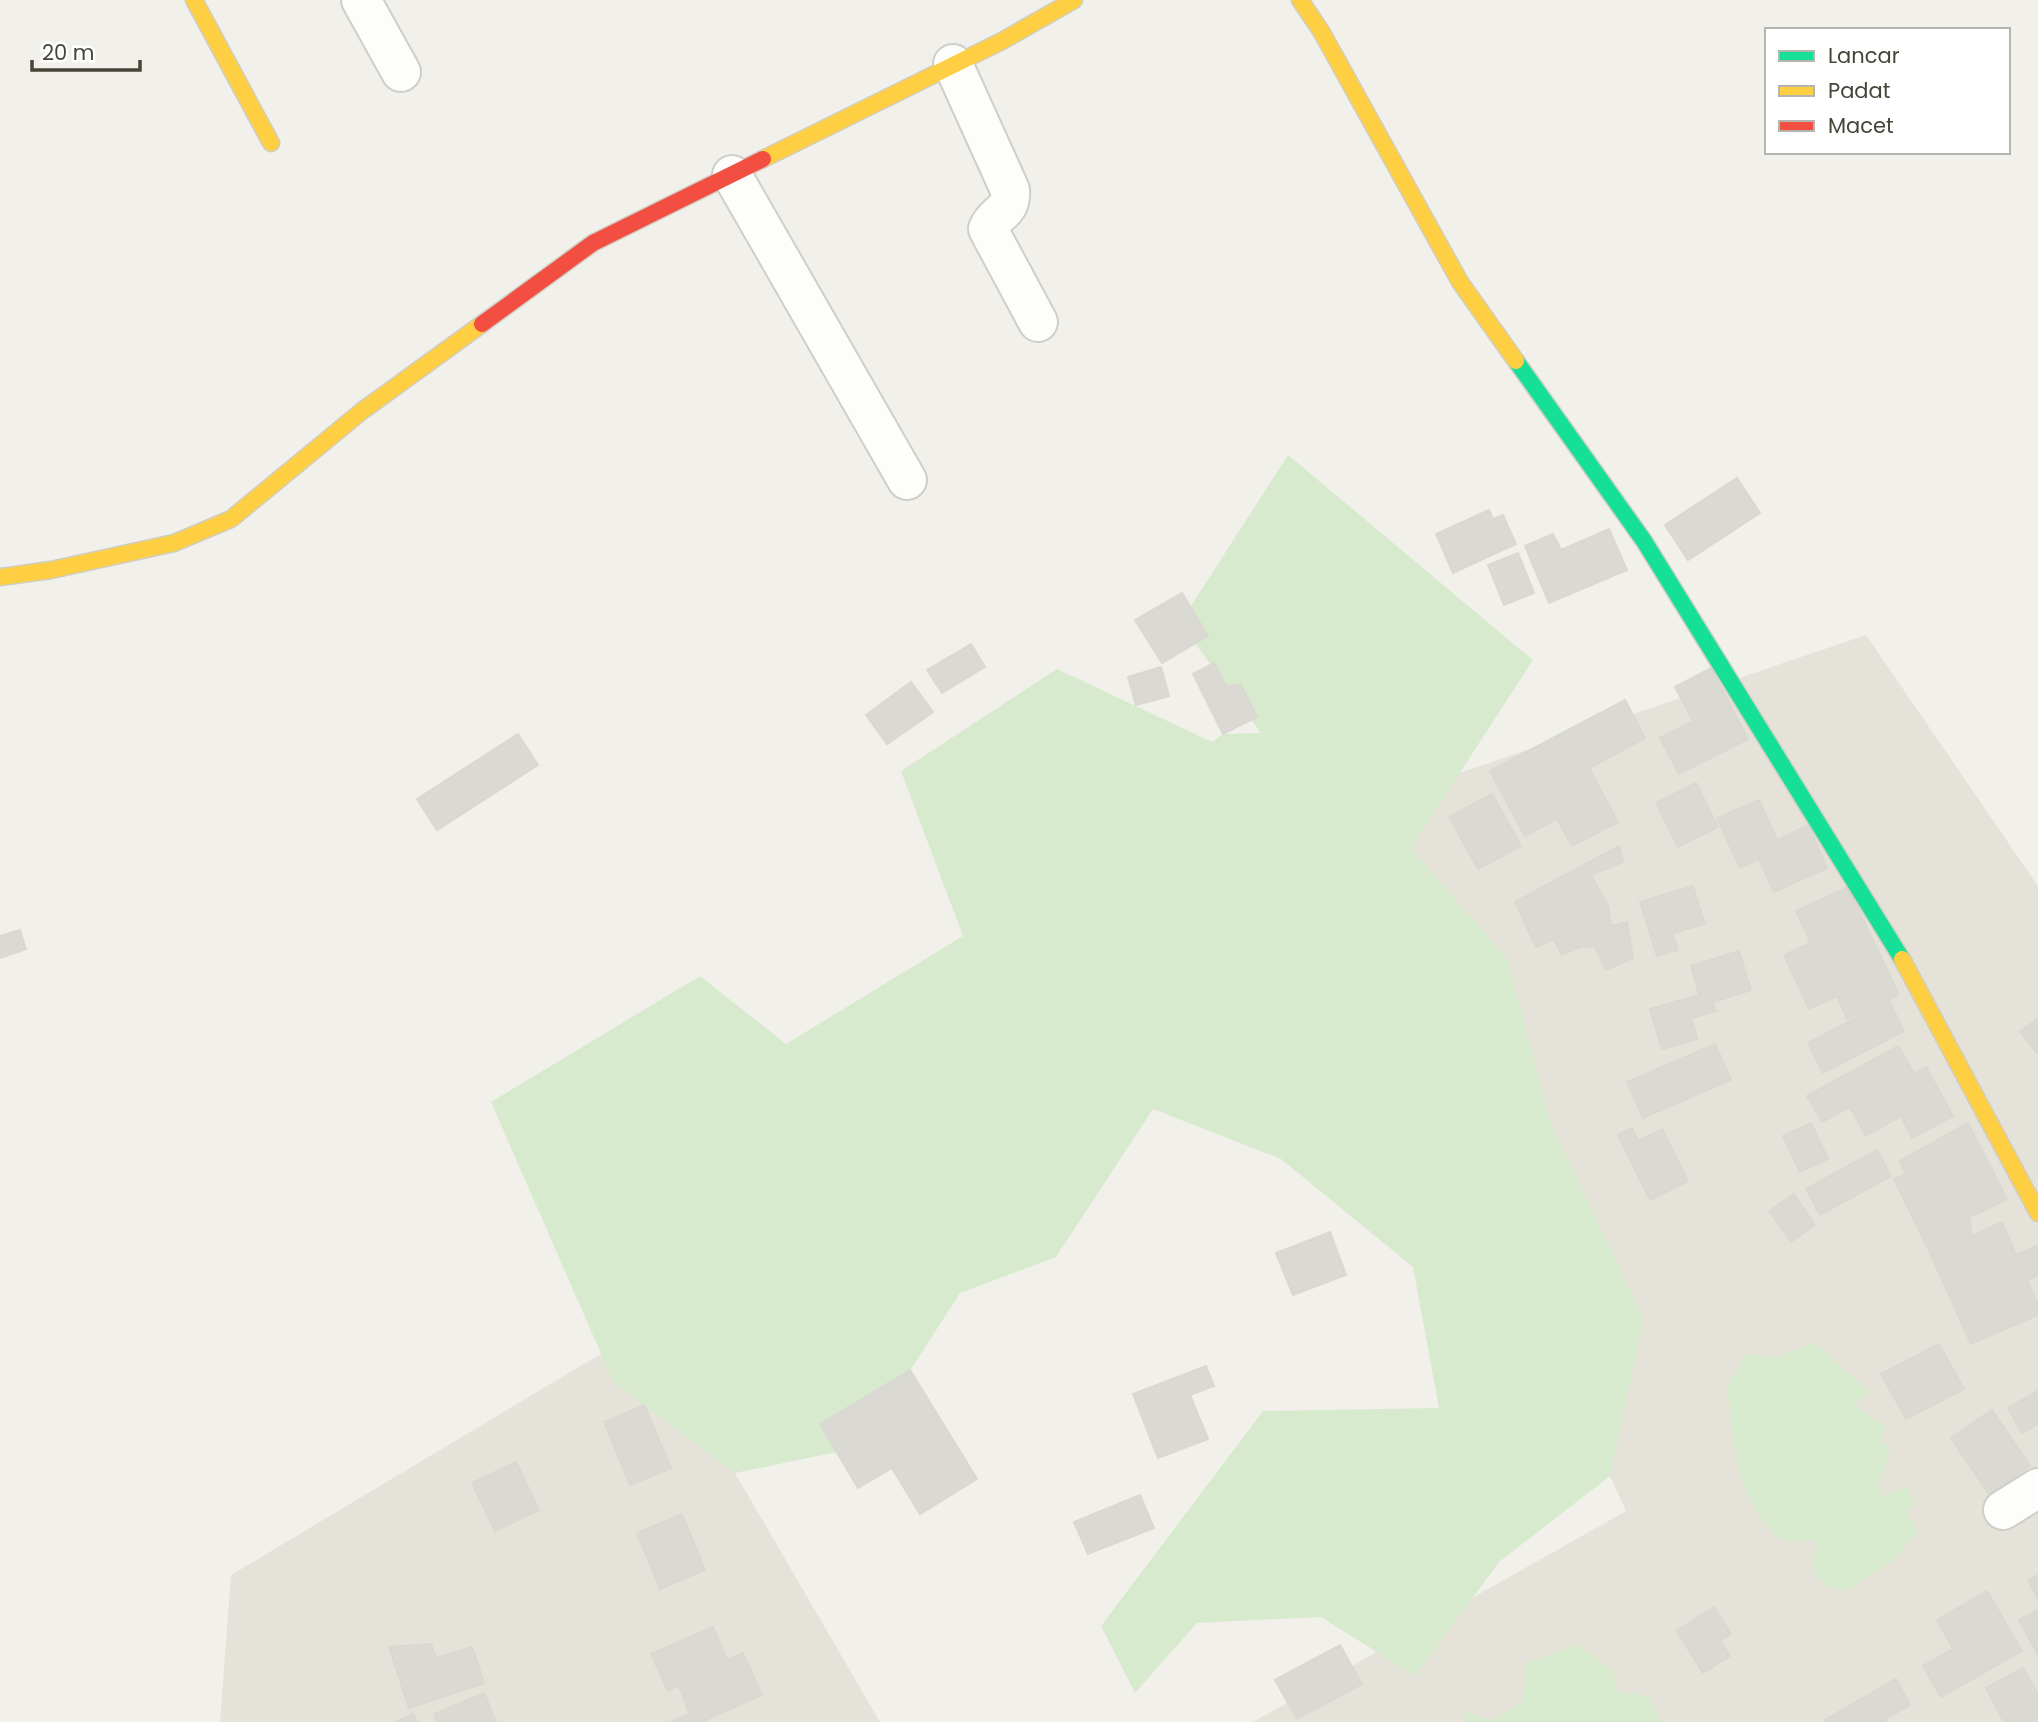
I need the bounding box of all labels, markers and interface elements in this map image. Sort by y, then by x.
scale bar [32,28,140,72]
legend [1765,28,2010,154]
text: 20 m [42,38,95,67]
text: Lancar [1828,41,1900,70]
text: Padat [1828,76,1890,105]
text: Macet [1828,111,1894,140]

